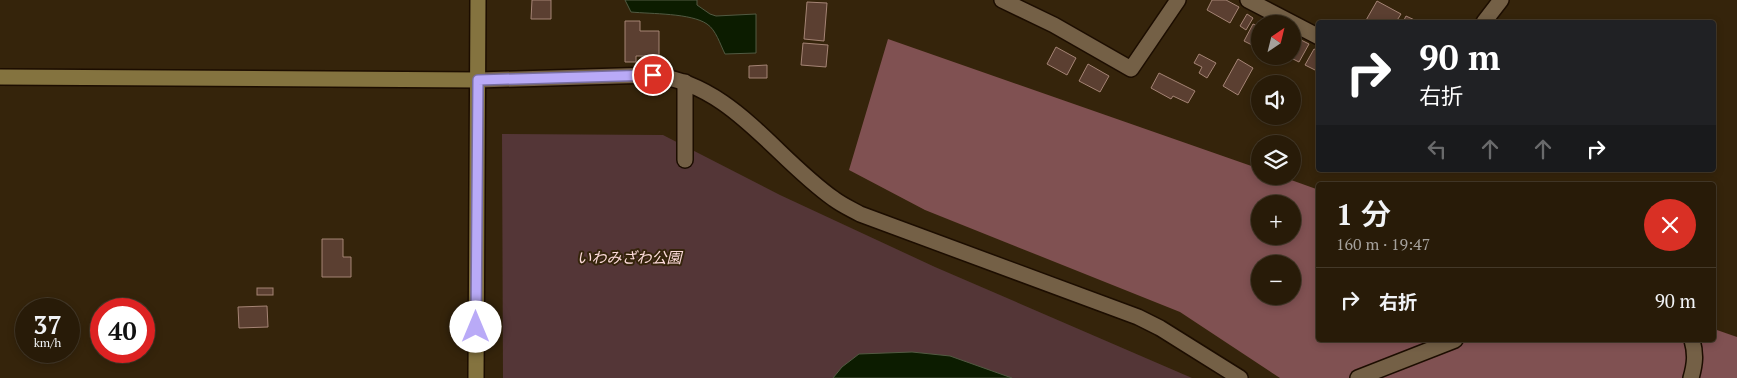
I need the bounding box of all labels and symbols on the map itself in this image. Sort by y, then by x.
north arrow [1251,15,1301,65]
pin [632,54,674,96]
park label: いわみざわ公園 [576,247,683,267]
speed limit sign: 40 [90,298,155,363]
position arrow [449,300,501,352]

